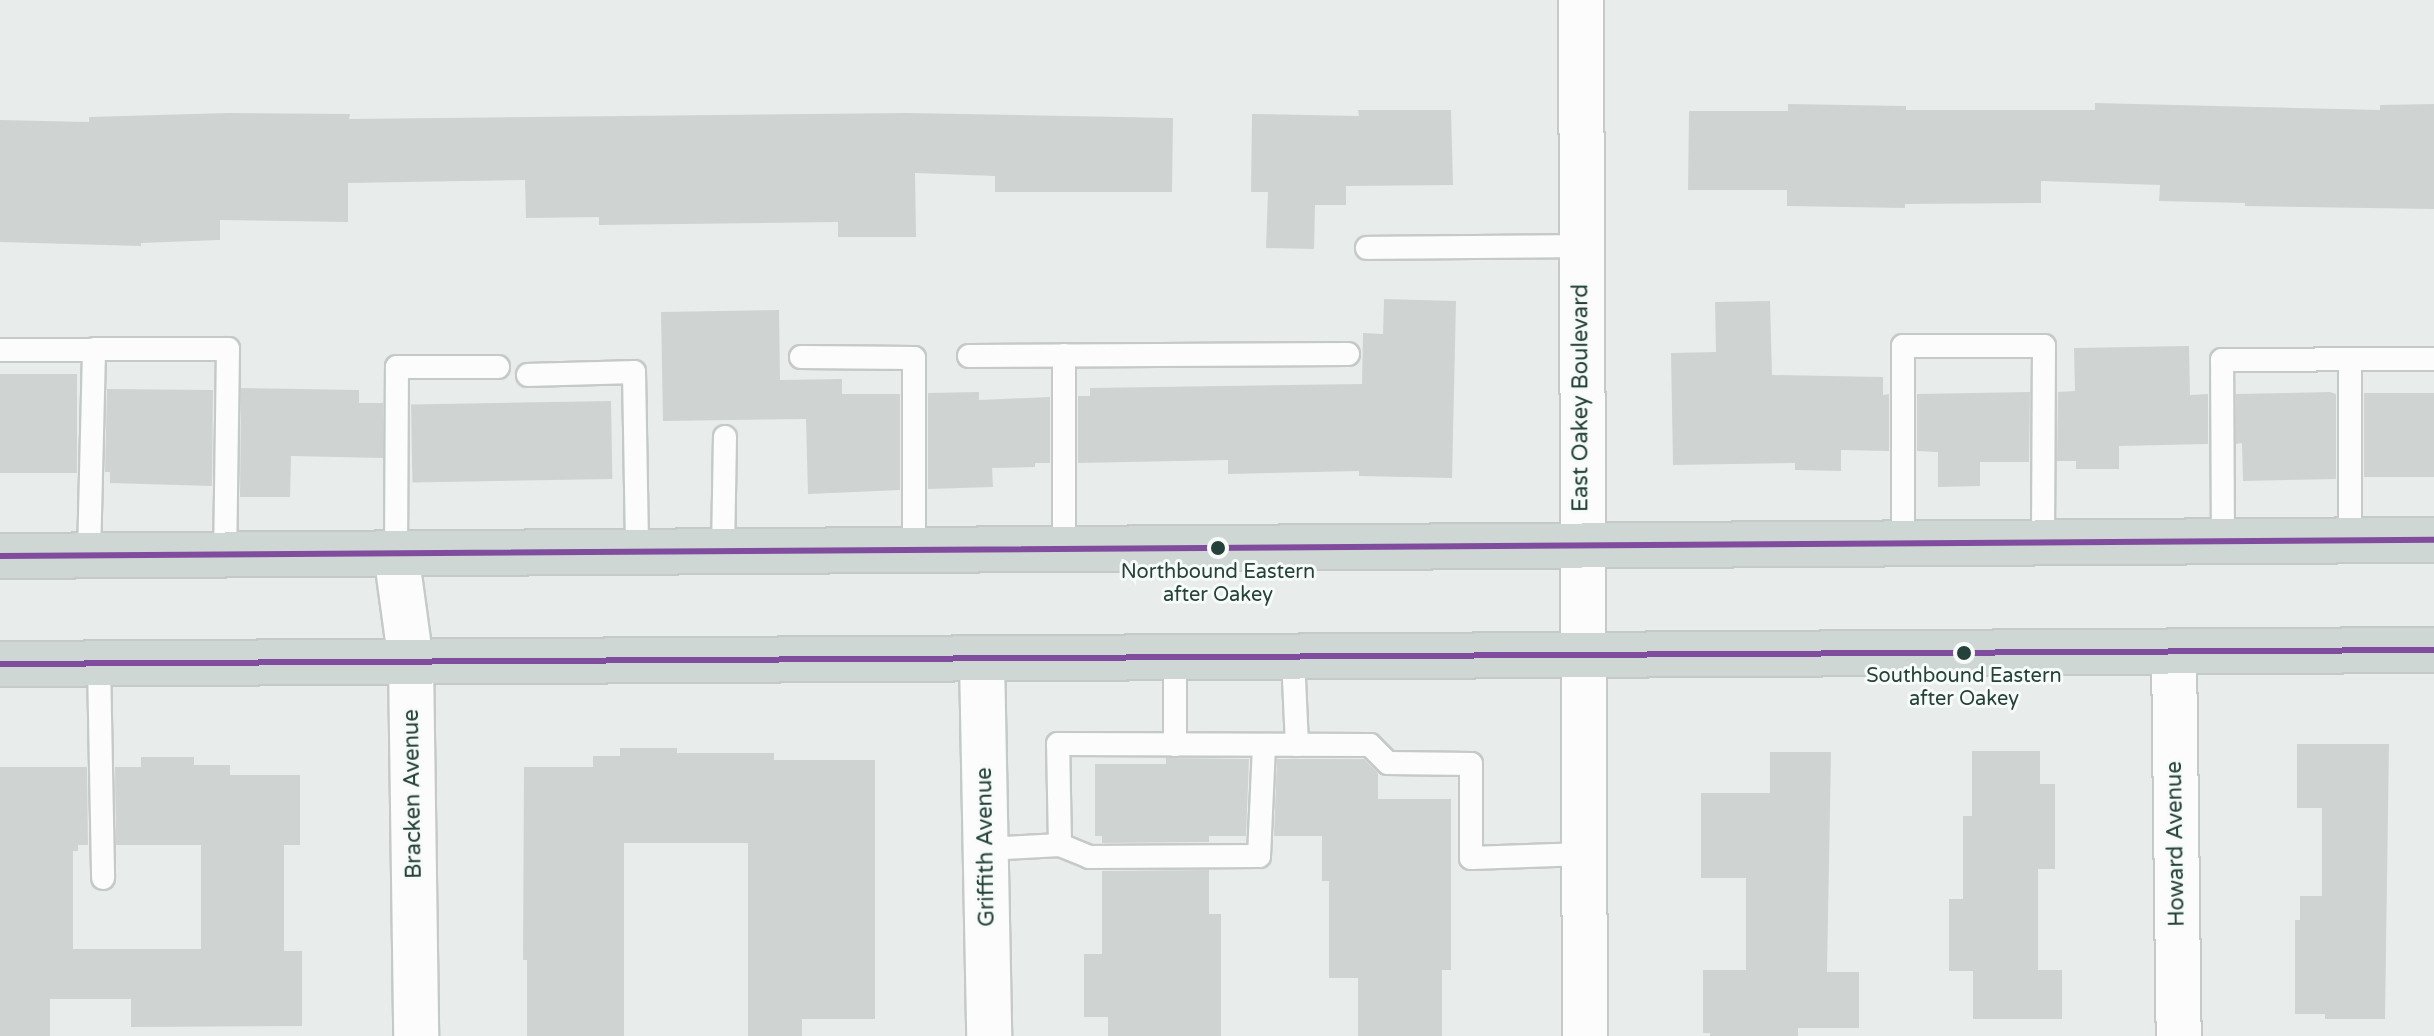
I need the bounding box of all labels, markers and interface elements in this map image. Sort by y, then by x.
street label: East Oakey Boulevard [1568,284,1594,512]
marker: Northbound Eastern after Oakey [1210,540,1226,556]
place label: Northbound Eastern after Oakey [1121,560,1315,607]
marker: Southbound Eastern after Oakey [1956,645,1972,661]
place label: Southbound Eastern after Oakey [1866,664,2062,711]
street label: Bracken Avenue [398,709,428,879]
street label: Howard Avenue [2161,761,2191,927]
street label: Griffith Avenue [971,767,1001,927]

